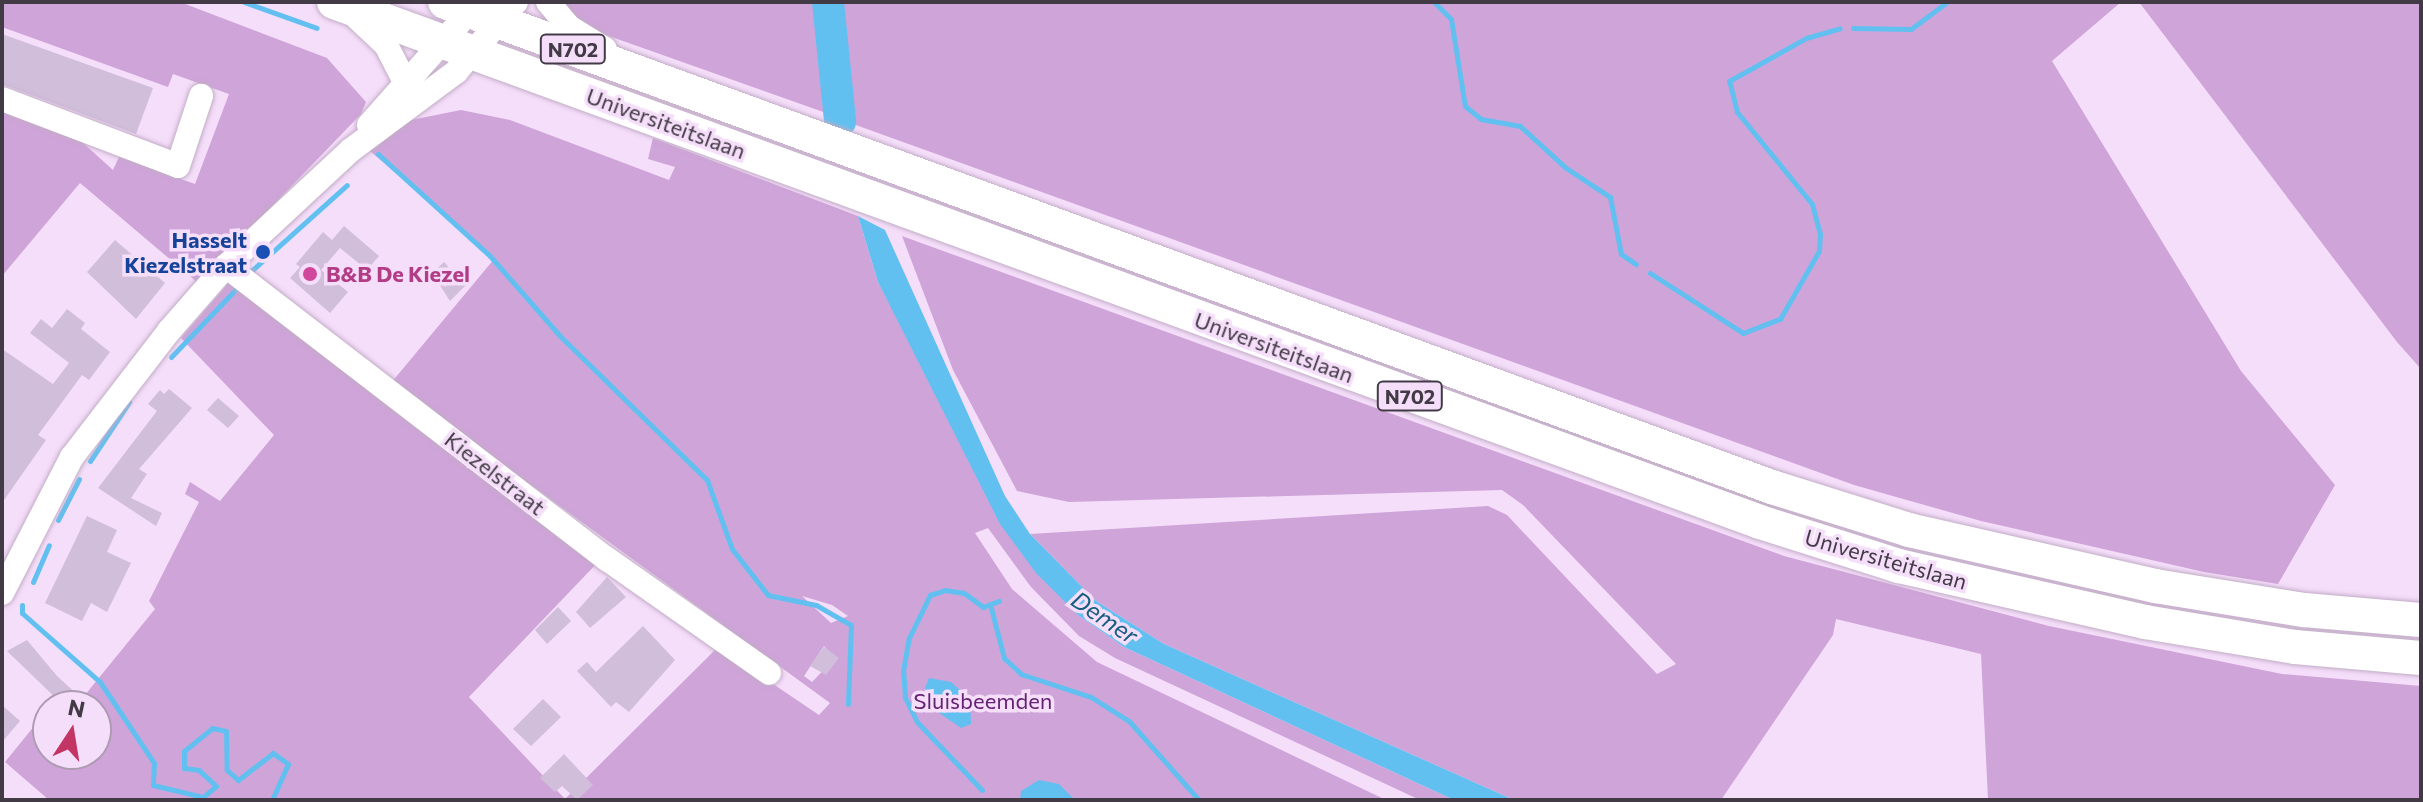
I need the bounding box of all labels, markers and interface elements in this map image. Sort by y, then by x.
road number: N702 [539,33,607,65]
street label: Universiteitslaan [583,82,749,164]
place label: Hasselt Kiezelstraat [124,226,247,278]
marker: Hasselt Kiezelstraat [254,243,272,261]
place label: B&B De Kiezel [326,261,470,287]
marker: B&B De Kiezel [301,265,319,283]
street label: Universiteitslaan [1191,306,1357,388]
road number: N702 [1376,380,1444,412]
street label: Kiezelstraat [440,426,550,520]
street label: Universiteitslaan [1802,523,1970,595]
water label: Demer [1066,585,1144,649]
park label: Sluisbeemden [914,688,1052,714]
north arrow [32,690,112,770]
text: N [66,693,88,723]

